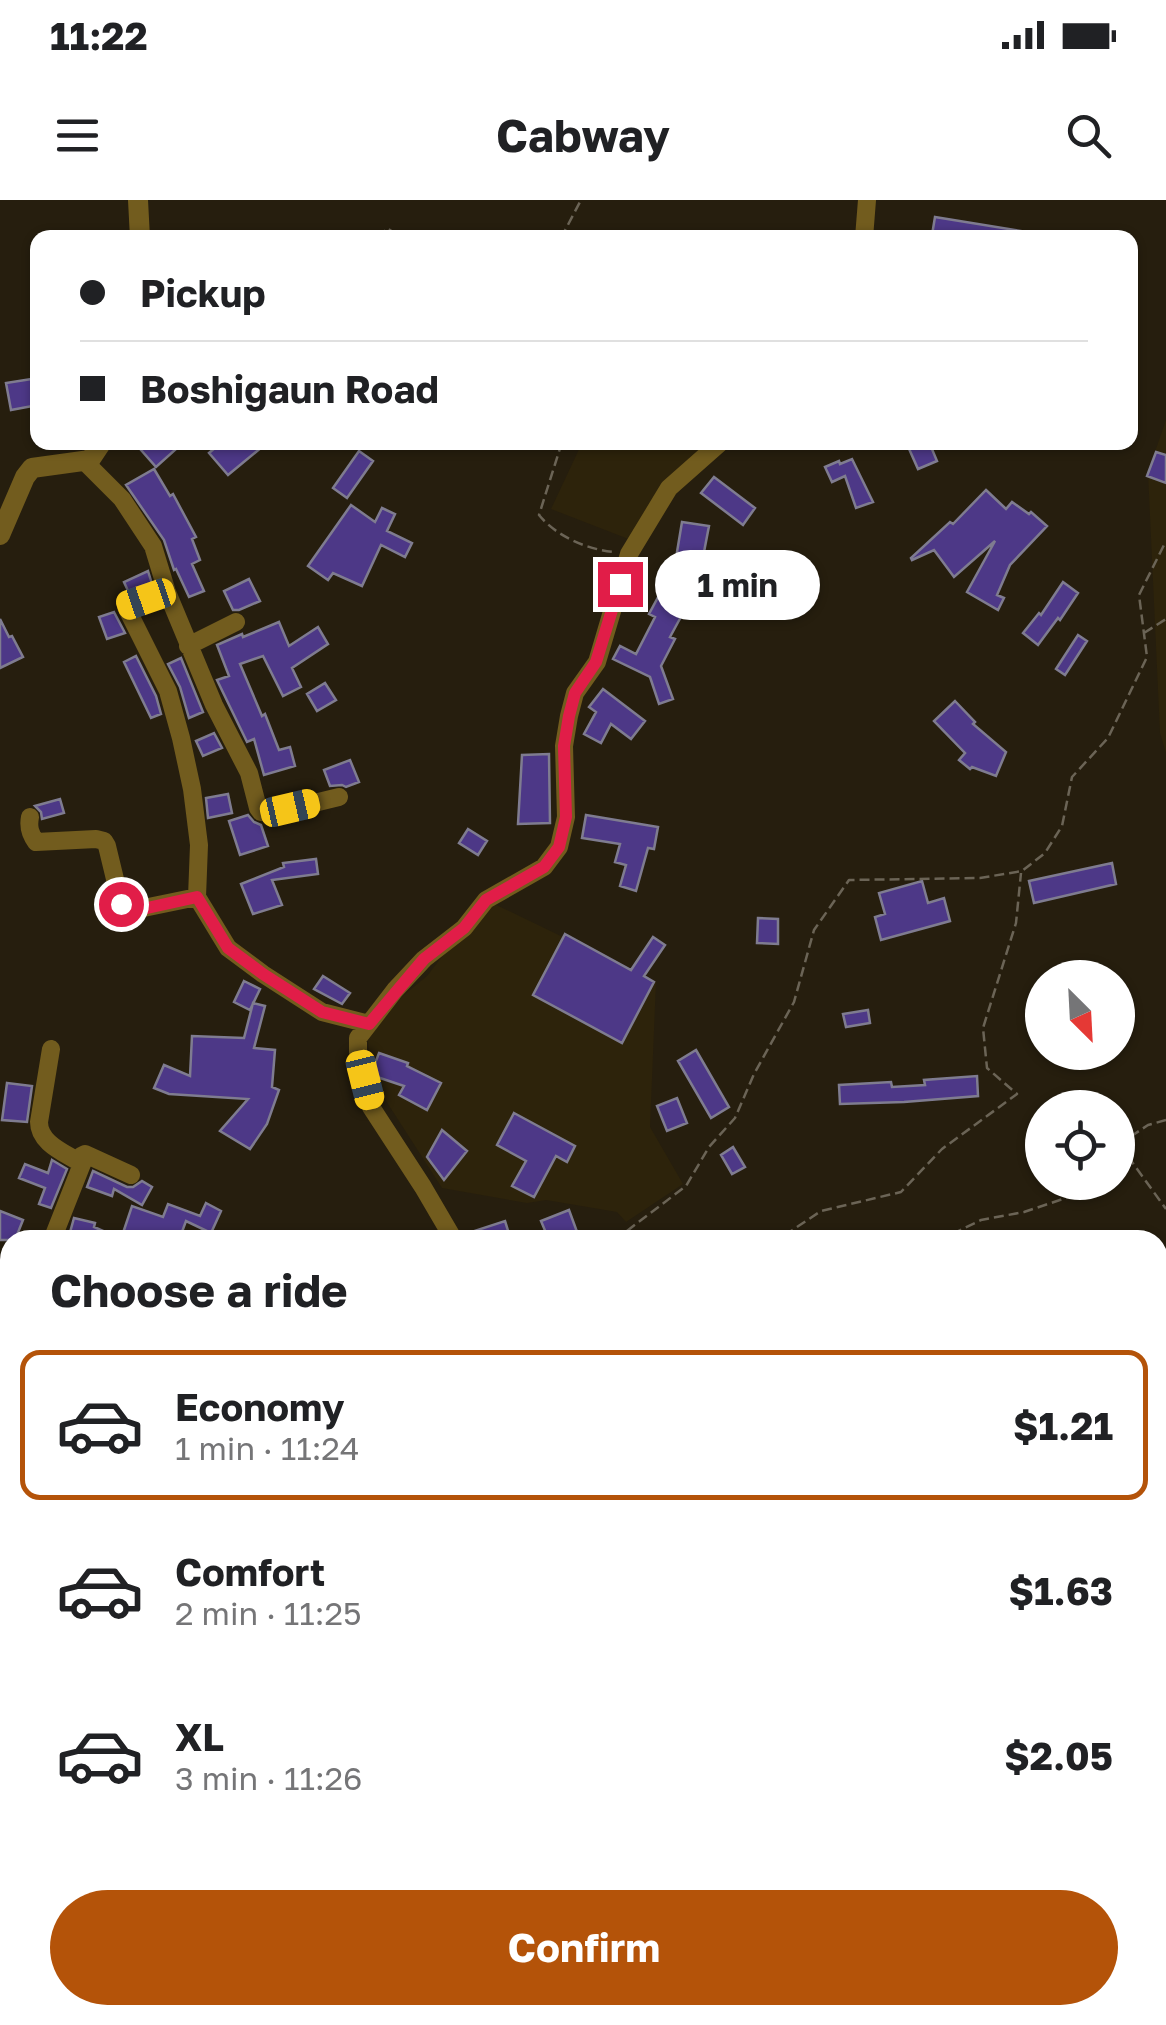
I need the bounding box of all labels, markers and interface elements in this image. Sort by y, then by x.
text: 11:22 [50,13,148,58]
icon: menu [50,108,105,163]
text: Cabway [496,108,670,162]
icon: search [1061,108,1116,163]
text: Pickup [140,270,266,315]
text: Boshigaun Road [140,366,439,411]
callout: 1 min [655,549,820,619]
route end [598,562,643,607]
text: 1 min [697,566,778,604]
car [113,575,179,623]
car [257,787,323,829]
route start [99,882,144,927]
north arrow [1025,960,1135,1070]
map controls [1025,960,1135,1200]
car [343,1047,387,1113]
button: locate [1025,1090,1135,1200]
text: Choose a ride [50,1263,348,1317]
icon: car [55,1380,145,1470]
text: Economy [175,1384,344,1429]
text: $1.21 [1013,1403,1113,1448]
text: 1 min · 11:24 [175,1429,359,1467]
icon: car [55,1545,145,1635]
text: Comfort [175,1549,325,1594]
text: $1.63 [1008,1568,1113,1613]
text: 2 min · 11:25 [175,1594,362,1632]
icon: car [55,1710,145,1800]
text: XL [175,1714,224,1759]
text: $2.05 [1004,1733,1113,1778]
text: 3 min · 11:26 [175,1759,362,1797]
button: Confirm [50,1890,1118,2005]

